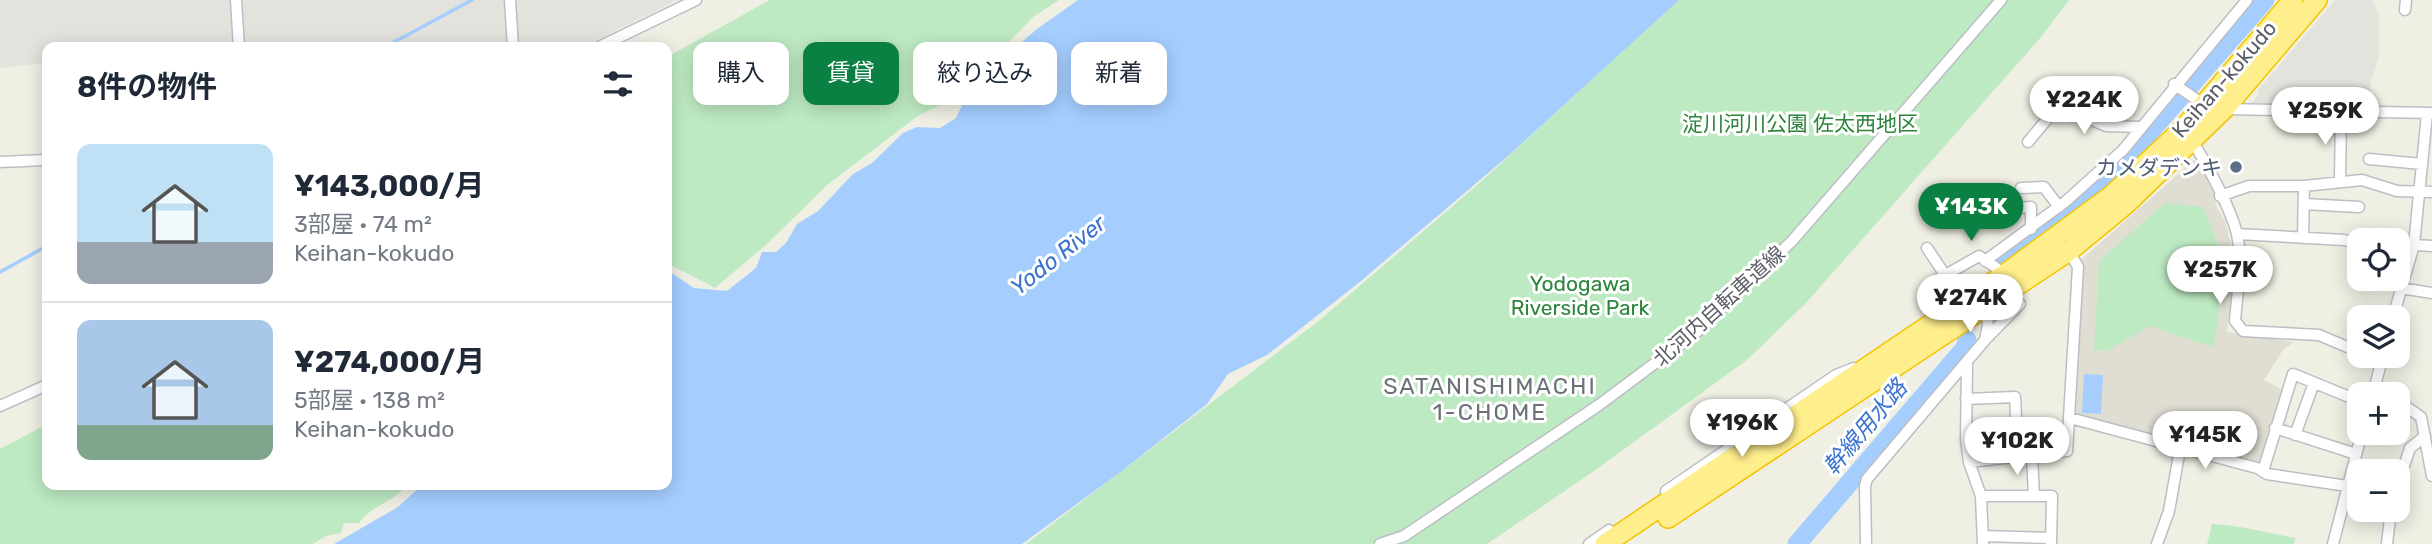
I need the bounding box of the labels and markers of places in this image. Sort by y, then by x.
pin: ¥224K [2035,76,2133,136]
pin: ¥259K [2276,88,2374,147]
place label: カメダデンキ [2096,155,2222,180]
marker: カメダデンキ [2228,159,2244,175]
pin: ¥143K [1922,184,2020,243]
pin: ¥257K [2171,246,2269,306]
pin: ¥274K [1921,274,2019,334]
pin: ¥196K [1693,400,1791,459]
pin: ¥145K [2156,412,2254,471]
pin: ¥102K [1968,418,2066,477]

